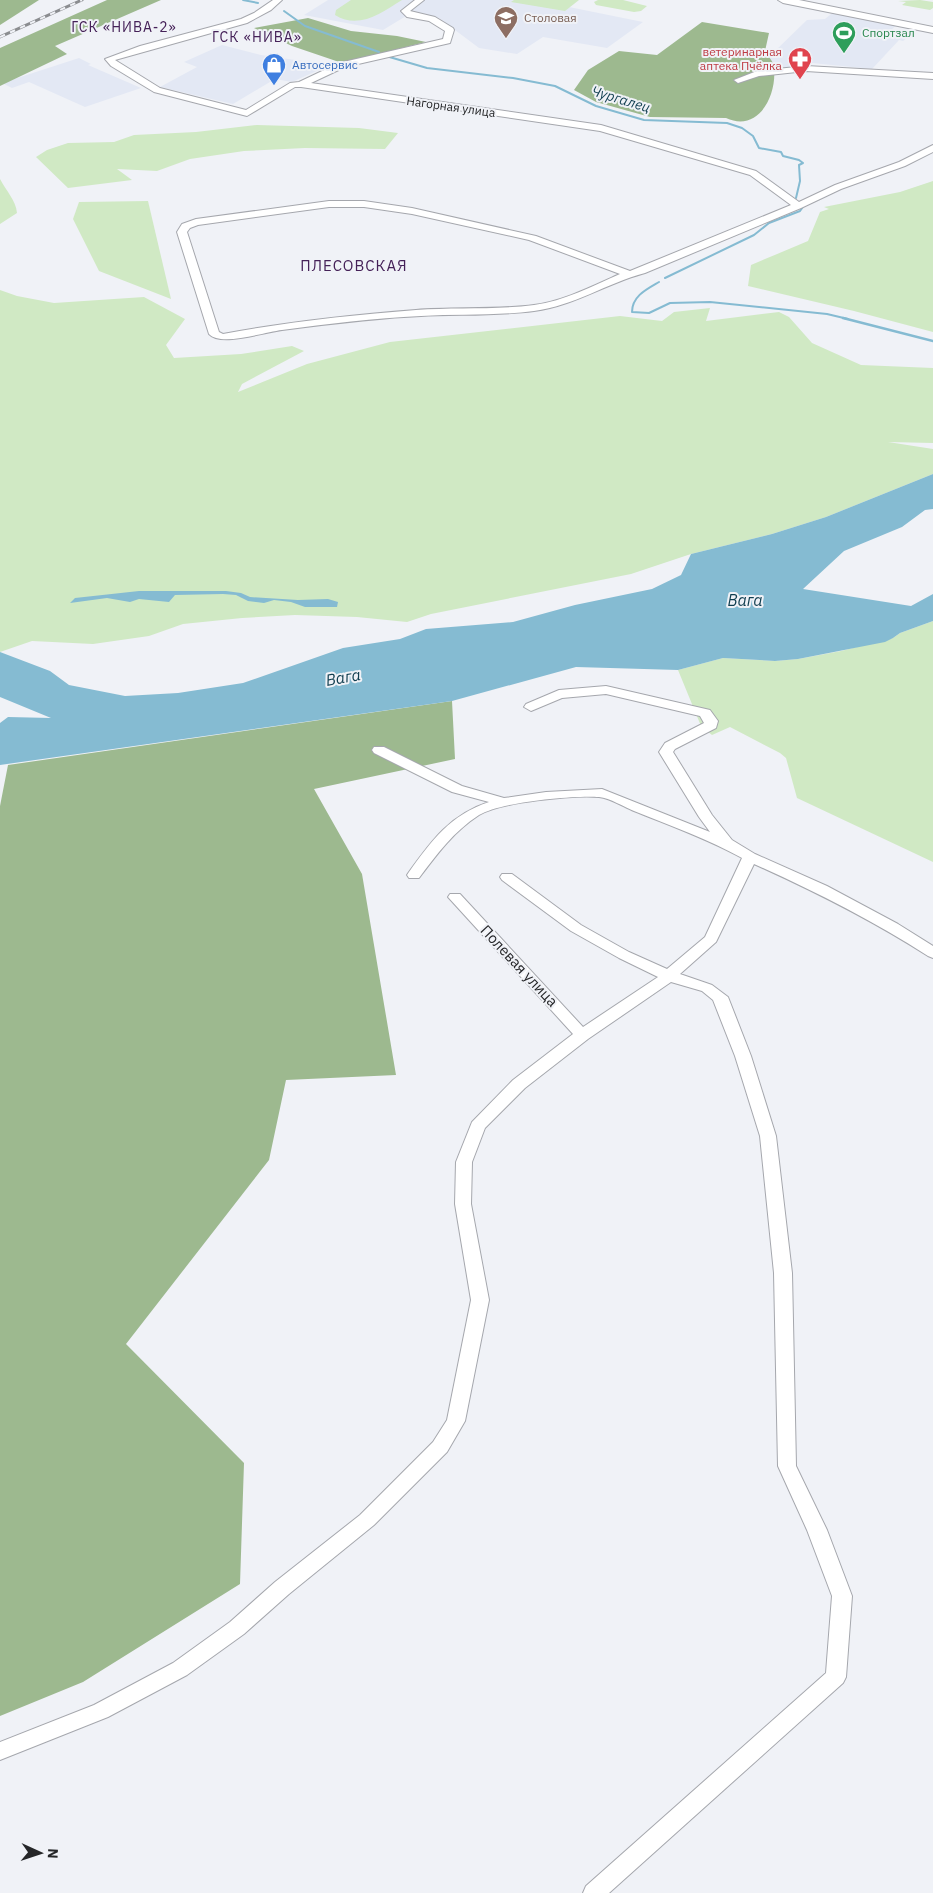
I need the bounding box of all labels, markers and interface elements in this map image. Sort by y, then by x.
school or university icon: Столовая [493,5,519,39]
place label: Столовая [524,10,577,25]
district label: ГСК «НИВА-2» [71,18,177,36]
sports icon: Спортзал [831,20,857,54]
place label: Спортзал [862,25,915,40]
district label: ГСК «НИВА» [212,28,302,46]
place label: ветеринарная аптека Пчёлка [700,44,783,73]
pharmacy icon: ветеринарная аптека Пчёлка [787,46,813,80]
shop icon: Автосервис [261,52,287,86]
place label: Автосервис [292,57,358,72]
water label: Чургалец [590,82,653,116]
street label: Нагорная улица [406,93,497,120]
district label: ПЛЕСОВСКАЯ [300,256,408,275]
water label: Вага [727,590,763,610]
water label: Вага [324,664,362,690]
street label: Полевая улица [477,921,562,1010]
north arrow [15,1828,65,1878]
text: N [44,1848,62,1859]

